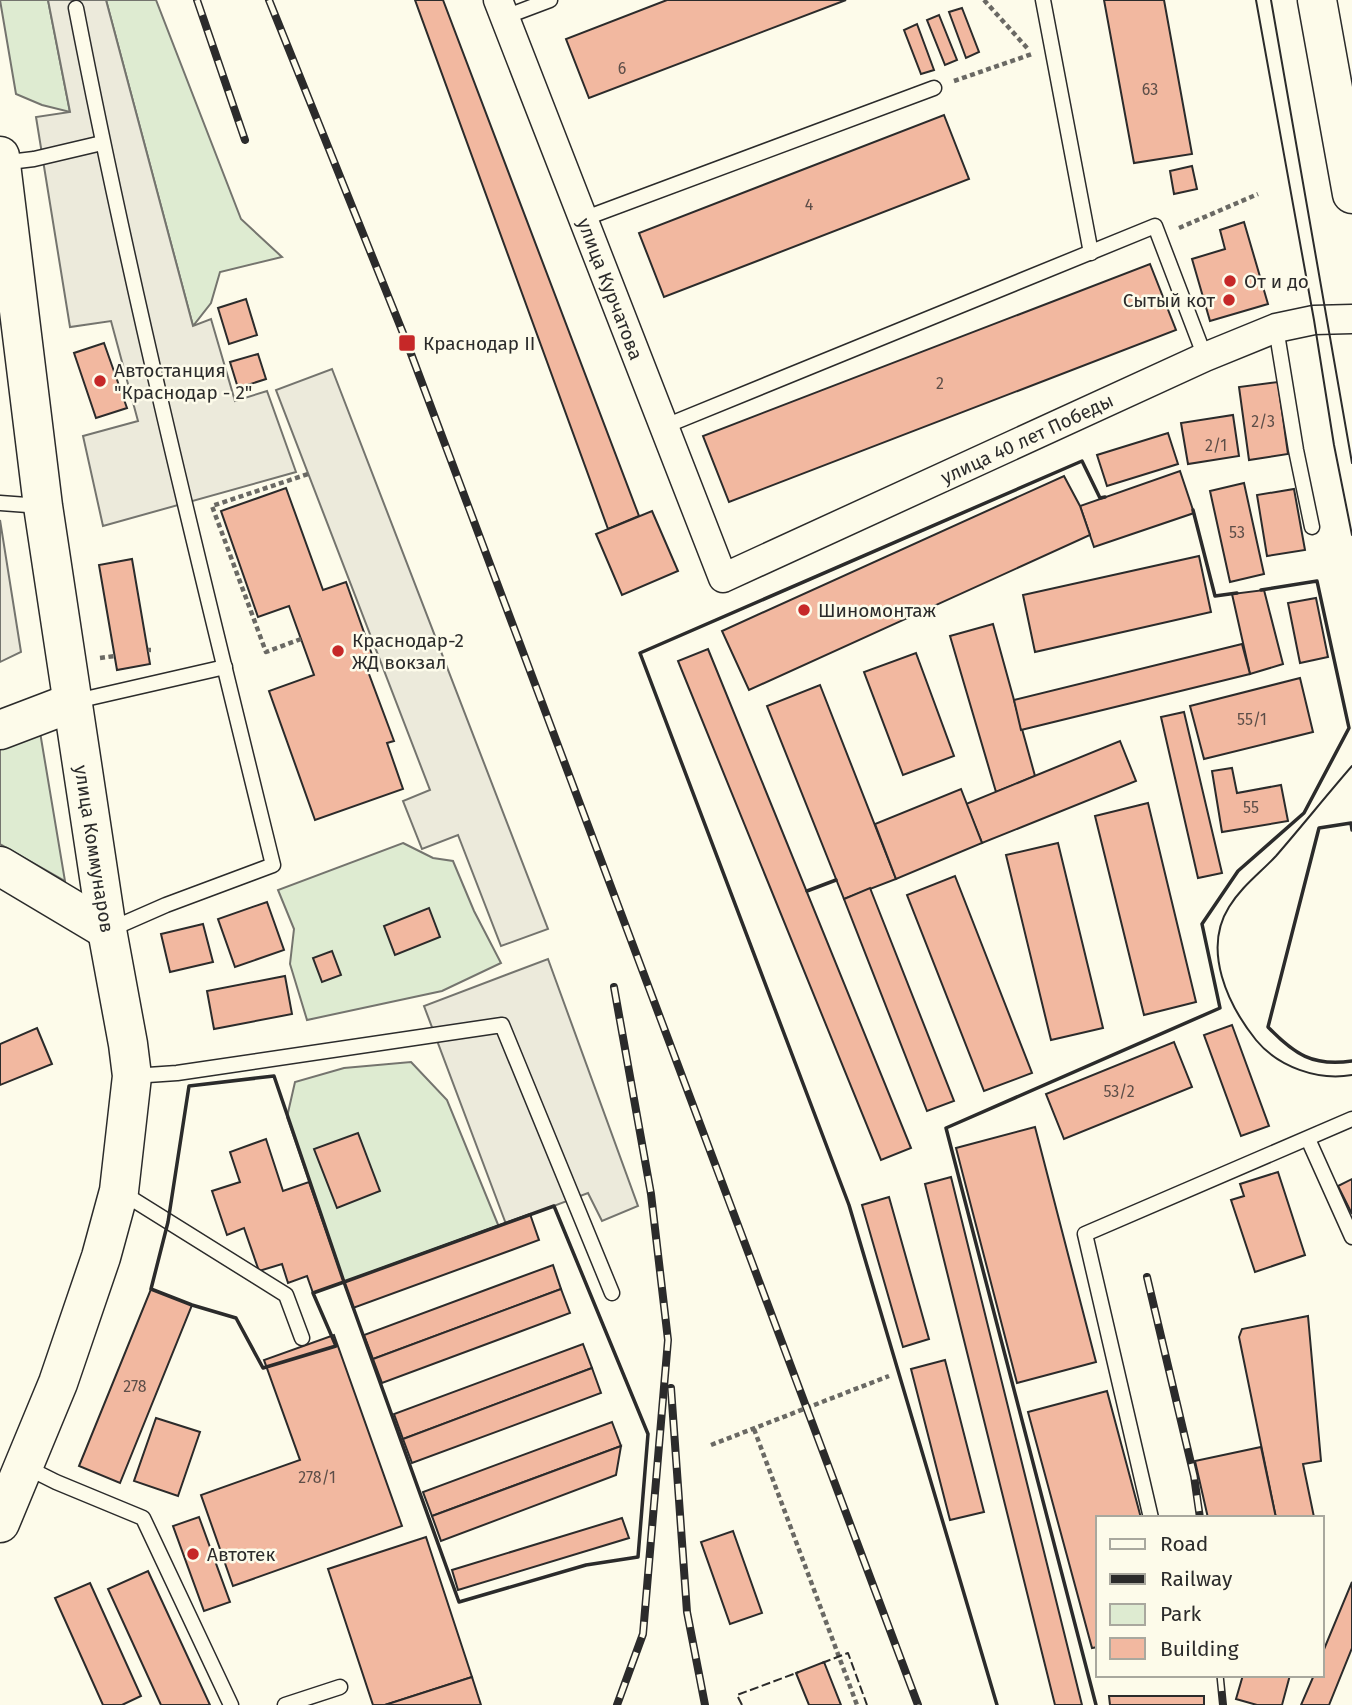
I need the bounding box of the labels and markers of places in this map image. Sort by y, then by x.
place label: От и до [1244,270,1309,293]
marker: От и до [1222,273,1238,289]
place label: Сытый кот [1123,289,1215,312]
marker: Сытый кот [1221,292,1237,308]
place label: Краснодар II [423,332,535,355]
marker: Краснодар II [397,333,417,353]
place label: Автостанция "Краснодар - 2" [114,359,252,404]
marker: Автостанция "Краснодар - 2" [92,373,108,389]
place label: Шиномонтаж [818,599,937,622]
marker: Шиномонтаж [796,602,812,618]
place label: Краснодар-2 ЖД вокзал [352,629,464,674]
marker: Краснодар-2 ЖД вокзал [330,643,346,659]
place label: Автотек [207,1543,275,1566]
marker: Автотек [185,1546,201,1562]

